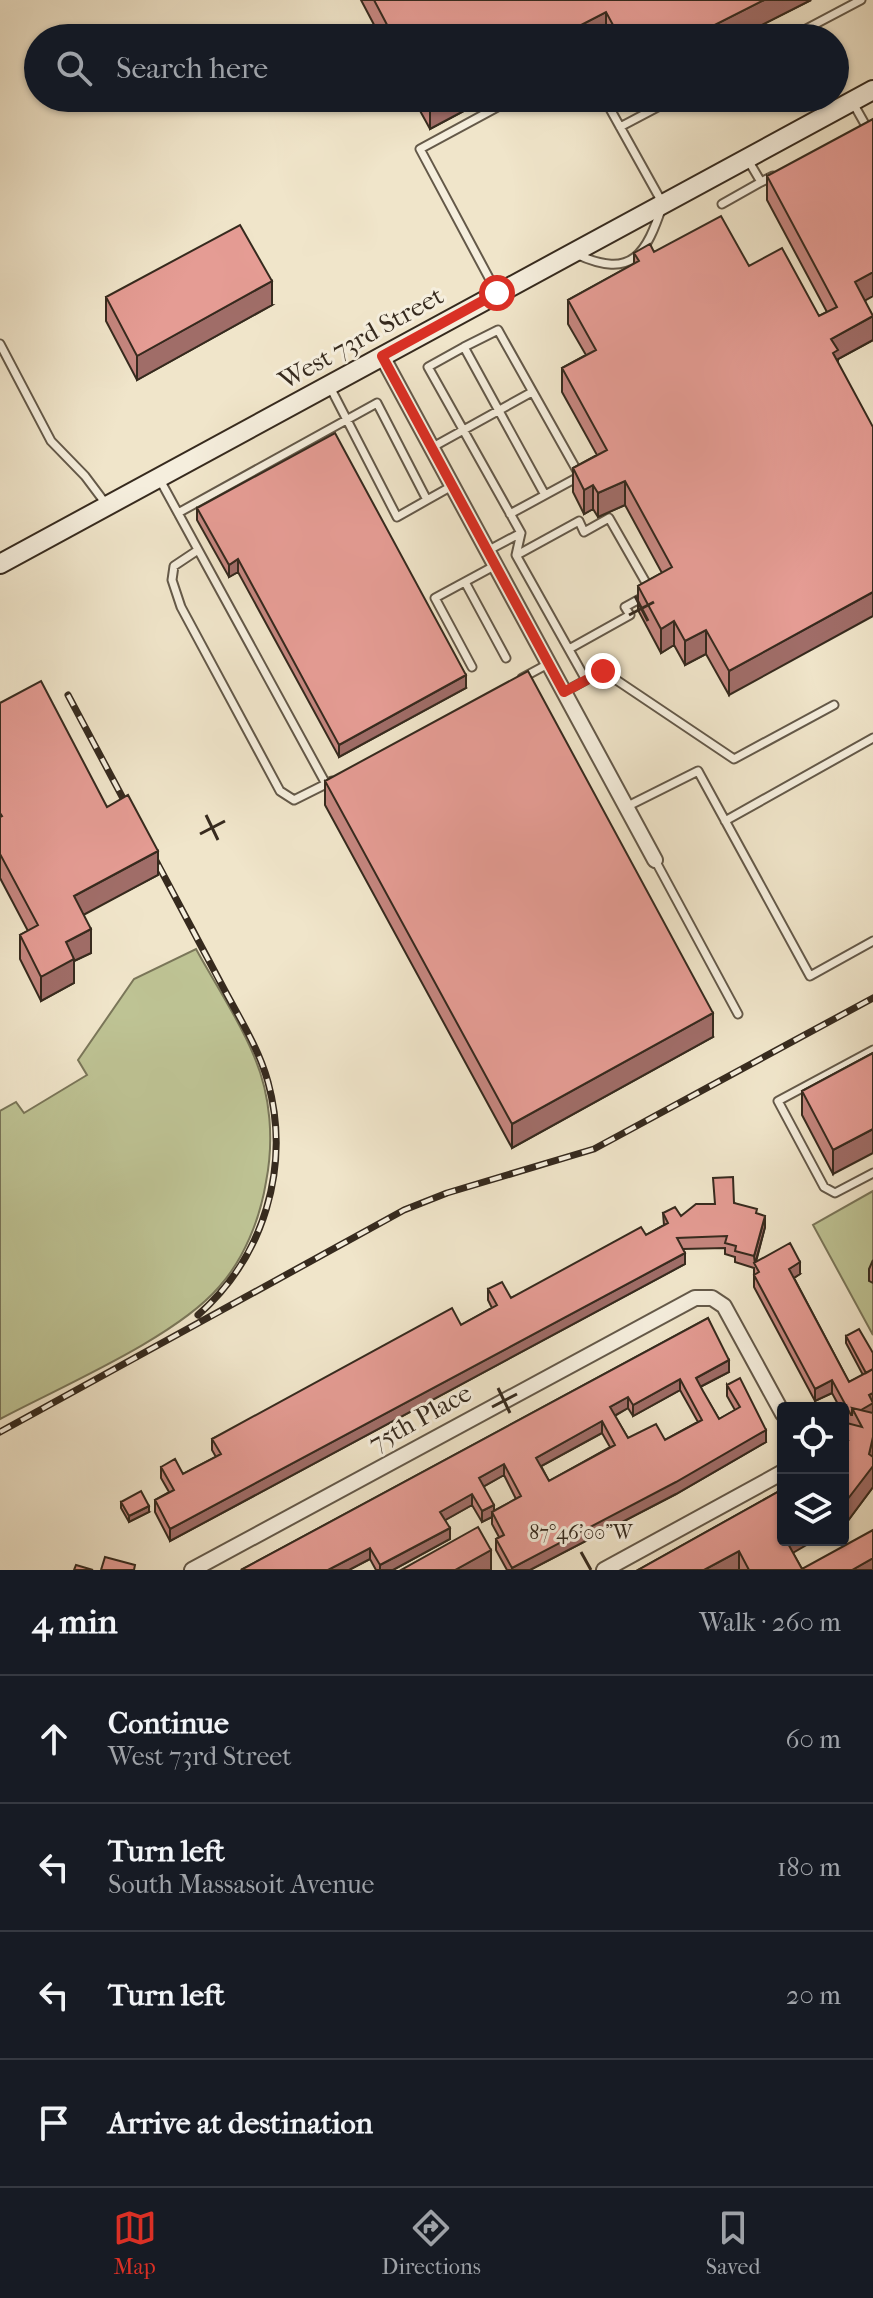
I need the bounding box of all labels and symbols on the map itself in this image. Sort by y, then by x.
route start [479,275,515,311]
street label: West 73rd Street [272,280,449,397]
route end [585,653,621,689]
street label: 75th Place [363,1377,477,1459]
text: 87°46'00"W [529,1521,634,1544]

